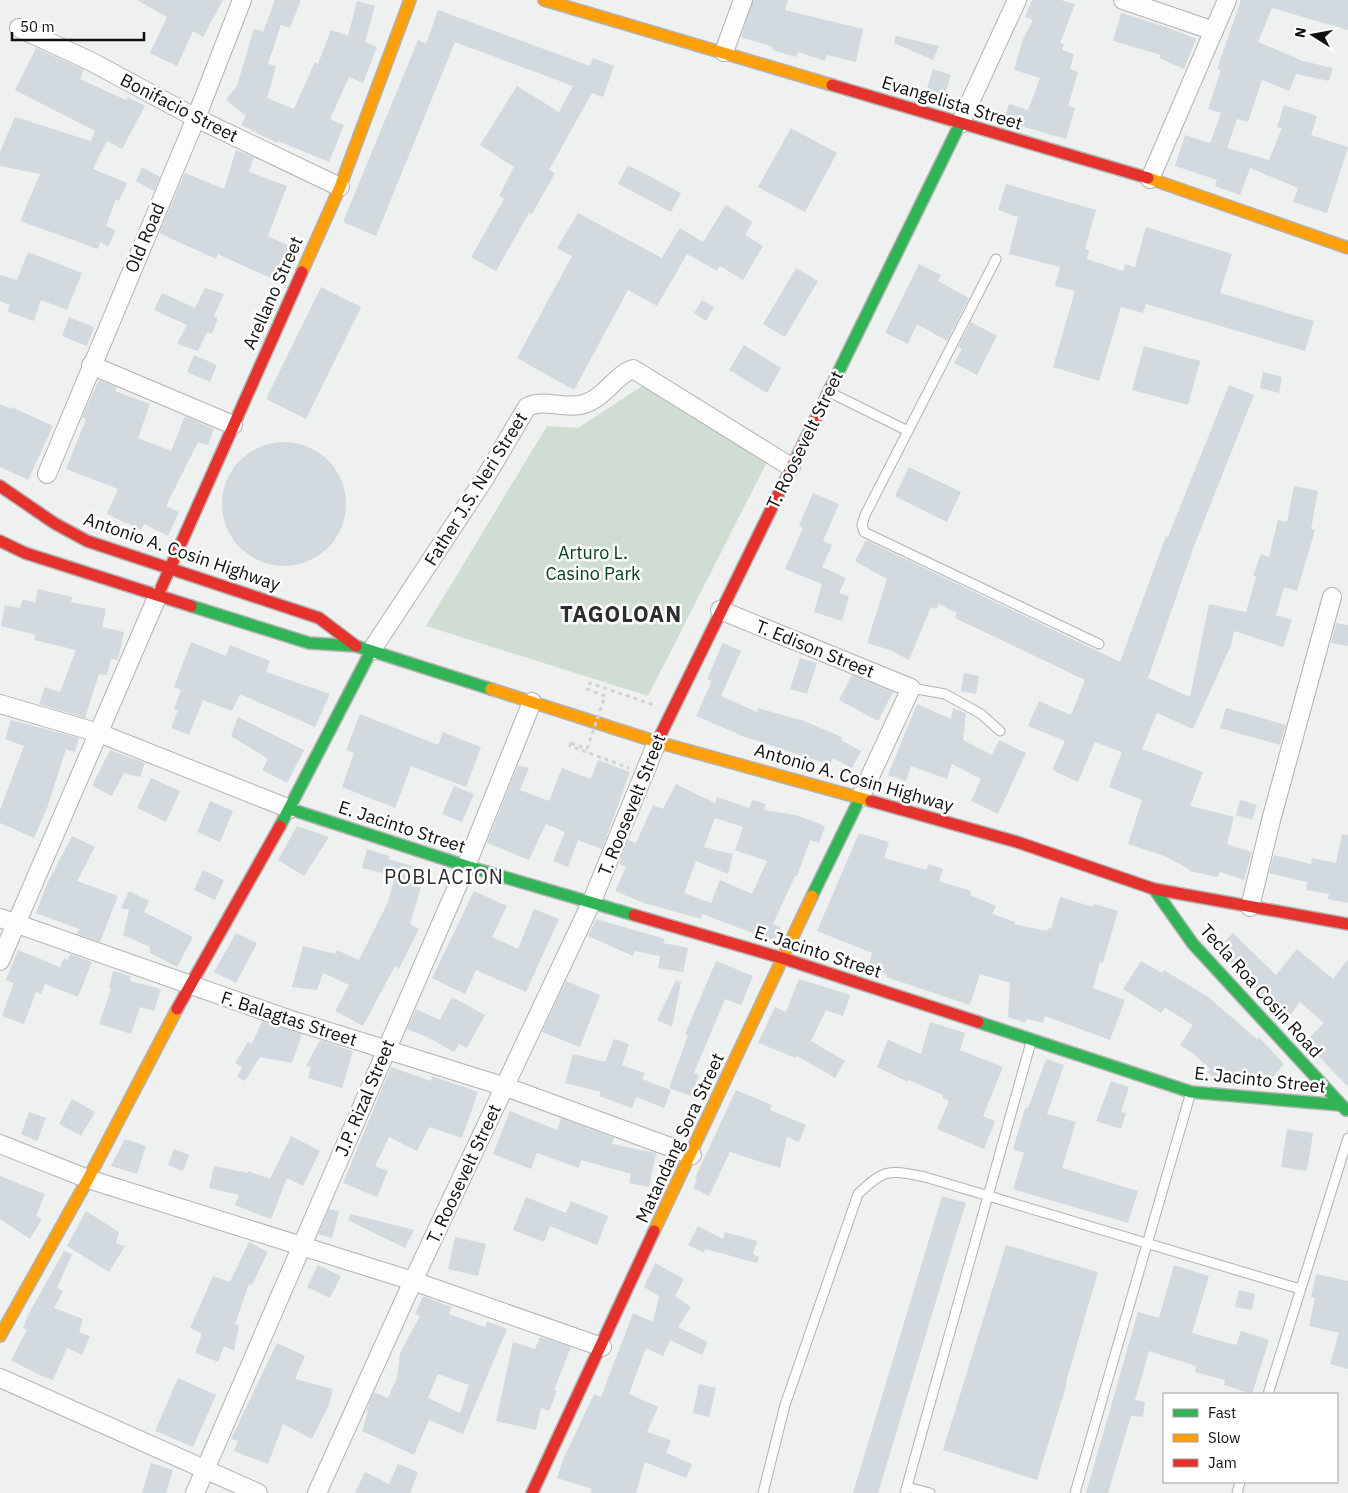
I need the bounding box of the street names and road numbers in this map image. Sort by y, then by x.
street label: Bonifacio Street [116,68,242,147]
street label: Evangelista Street [879,70,1025,135]
street label: Old Road [120,199,170,276]
street label: Arellano Street [237,233,308,353]
street label: T. Roosevelt Street [761,367,848,513]
street label: Father J.S. Neri Street [419,408,532,570]
street label: Antonio A. Cosin Highway [81,507,283,596]
street label: T. Edison Street [752,614,878,683]
street label: T. Roosevelt Street [593,730,671,879]
street label: Antonio A. Cosin Highway [752,738,956,817]
street label: E. Jacinto Street [336,795,469,858]
street label: Tecla Roa Cosin Road [1195,919,1328,1062]
street label: E. Jacinto Street [752,920,885,983]
street label: F. Balagtas Street [218,986,360,1051]
street label: J.P. Rizal Street [330,1036,399,1160]
street label: Matandang Sora Street [630,1049,729,1226]
street label: E. Jacinto Street [1193,1061,1327,1098]
street label: T. Roosevelt Street [421,1100,506,1247]

